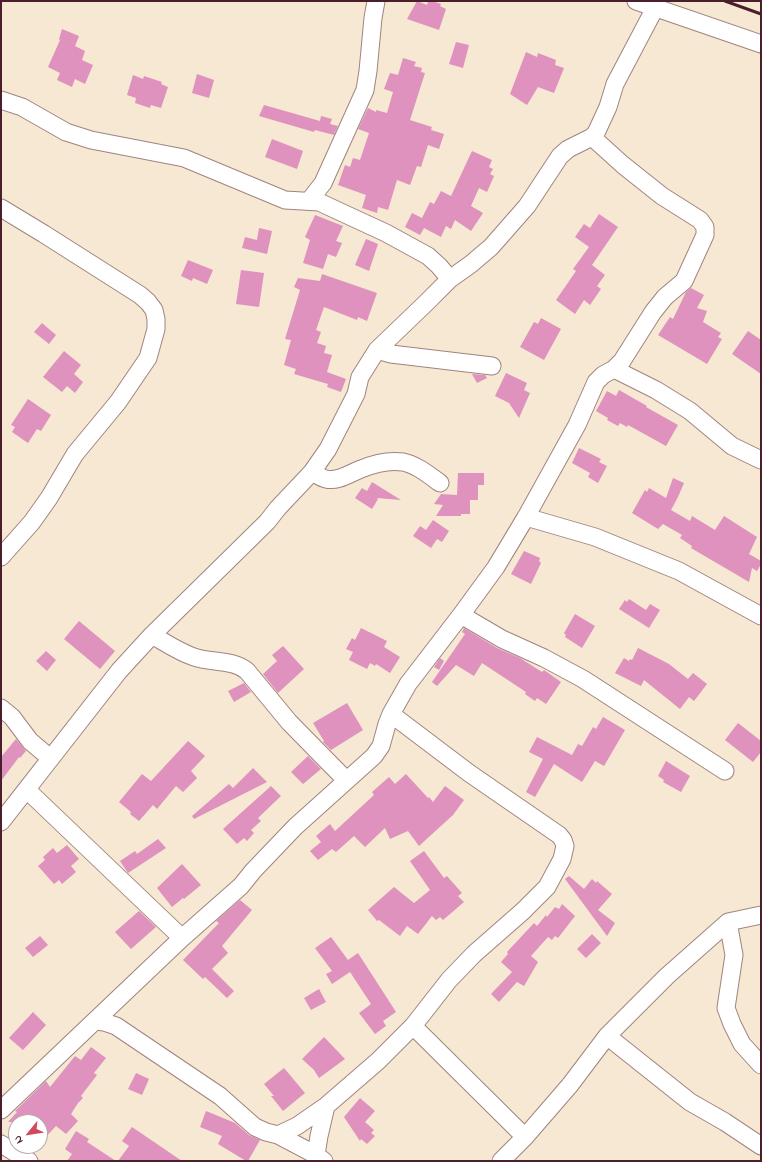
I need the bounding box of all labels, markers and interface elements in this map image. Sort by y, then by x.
north arrow [8,1114,48,1154]
text: N [10,1132,27,1147]

